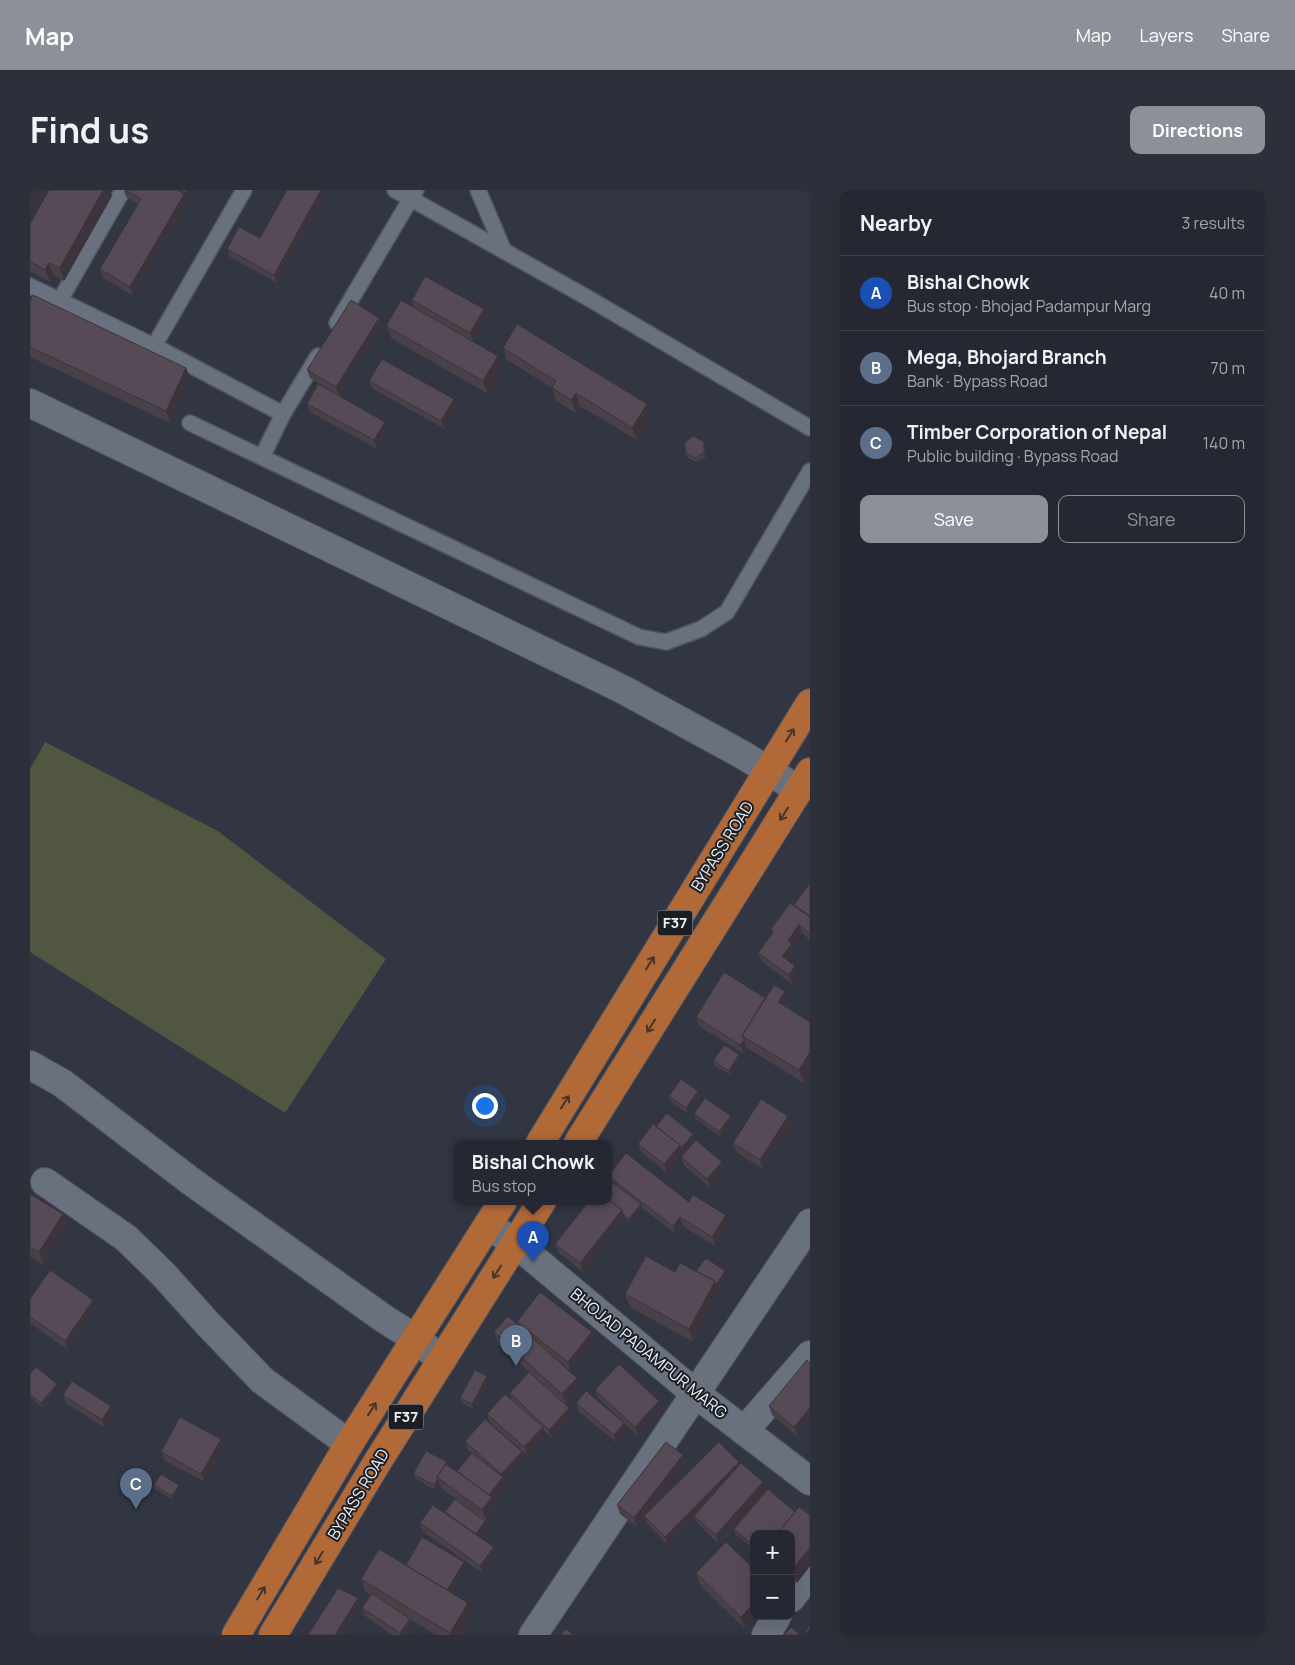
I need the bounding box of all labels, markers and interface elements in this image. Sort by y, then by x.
text: Map [25,19,74,52]
text: Map [1076,23,1111,47]
text: Layers [1139,23,1193,47]
text: Share [1221,23,1270,47]
text: Find us [30,106,149,154]
button: Directions [1130,106,1265,154]
text: Nearby [860,209,932,237]
text: 3 results [1182,212,1245,234]
text: Bishal Chowk [907,269,1029,295]
text: A [871,282,881,304]
text: 40 m [1209,282,1245,304]
text: Bus stop · Bhojad Padampur Marg [907,295,1151,317]
text: Mega, Bhojard Branch [907,344,1107,370]
text: B [871,357,881,379]
text: 70 m [1210,357,1245,379]
text: Bank · Bypass Road [907,370,1048,392]
text: Timber Corporation of Nepal [907,419,1167,445]
text: C [870,432,882,454]
text: 140 m [1203,432,1245,454]
text: Public building · Bypass Road [907,445,1118,467]
button: Save [860,495,1048,543]
button: Share [1058,495,1245,543]
one-way arrow [785,729,795,743]
street label: BYPASS ROAD [686,797,759,895]
one-way arrow [779,806,789,820]
road number: F37 [658,910,692,936]
one-way arrow [646,957,656,971]
one-way arrow [646,1018,656,1032]
your location [472,1093,498,1119]
one-way arrow [561,1095,571,1109]
popup [454,1140,612,1205]
text: Bishal Chowk [472,1149,594,1175]
text: Bus stop [472,1175,536,1197]
pin: A [517,1221,549,1262]
one-way arrow [492,1264,502,1278]
street label: BHOJAD PADAMPUR MARG [566,1283,732,1423]
pin: B [500,1325,532,1366]
one-way arrow [367,1402,377,1416]
road number: F37 [388,1404,424,1430]
street label: BYPASS ROAD [322,1444,394,1544]
pin: C [120,1468,152,1509]
map controls [750,1530,795,1620]
button: + [750,1530,795,1575]
one-way arrow [313,1551,323,1565]
button: − [750,1575,795,1620]
one-way arrow [257,1587,267,1601]

